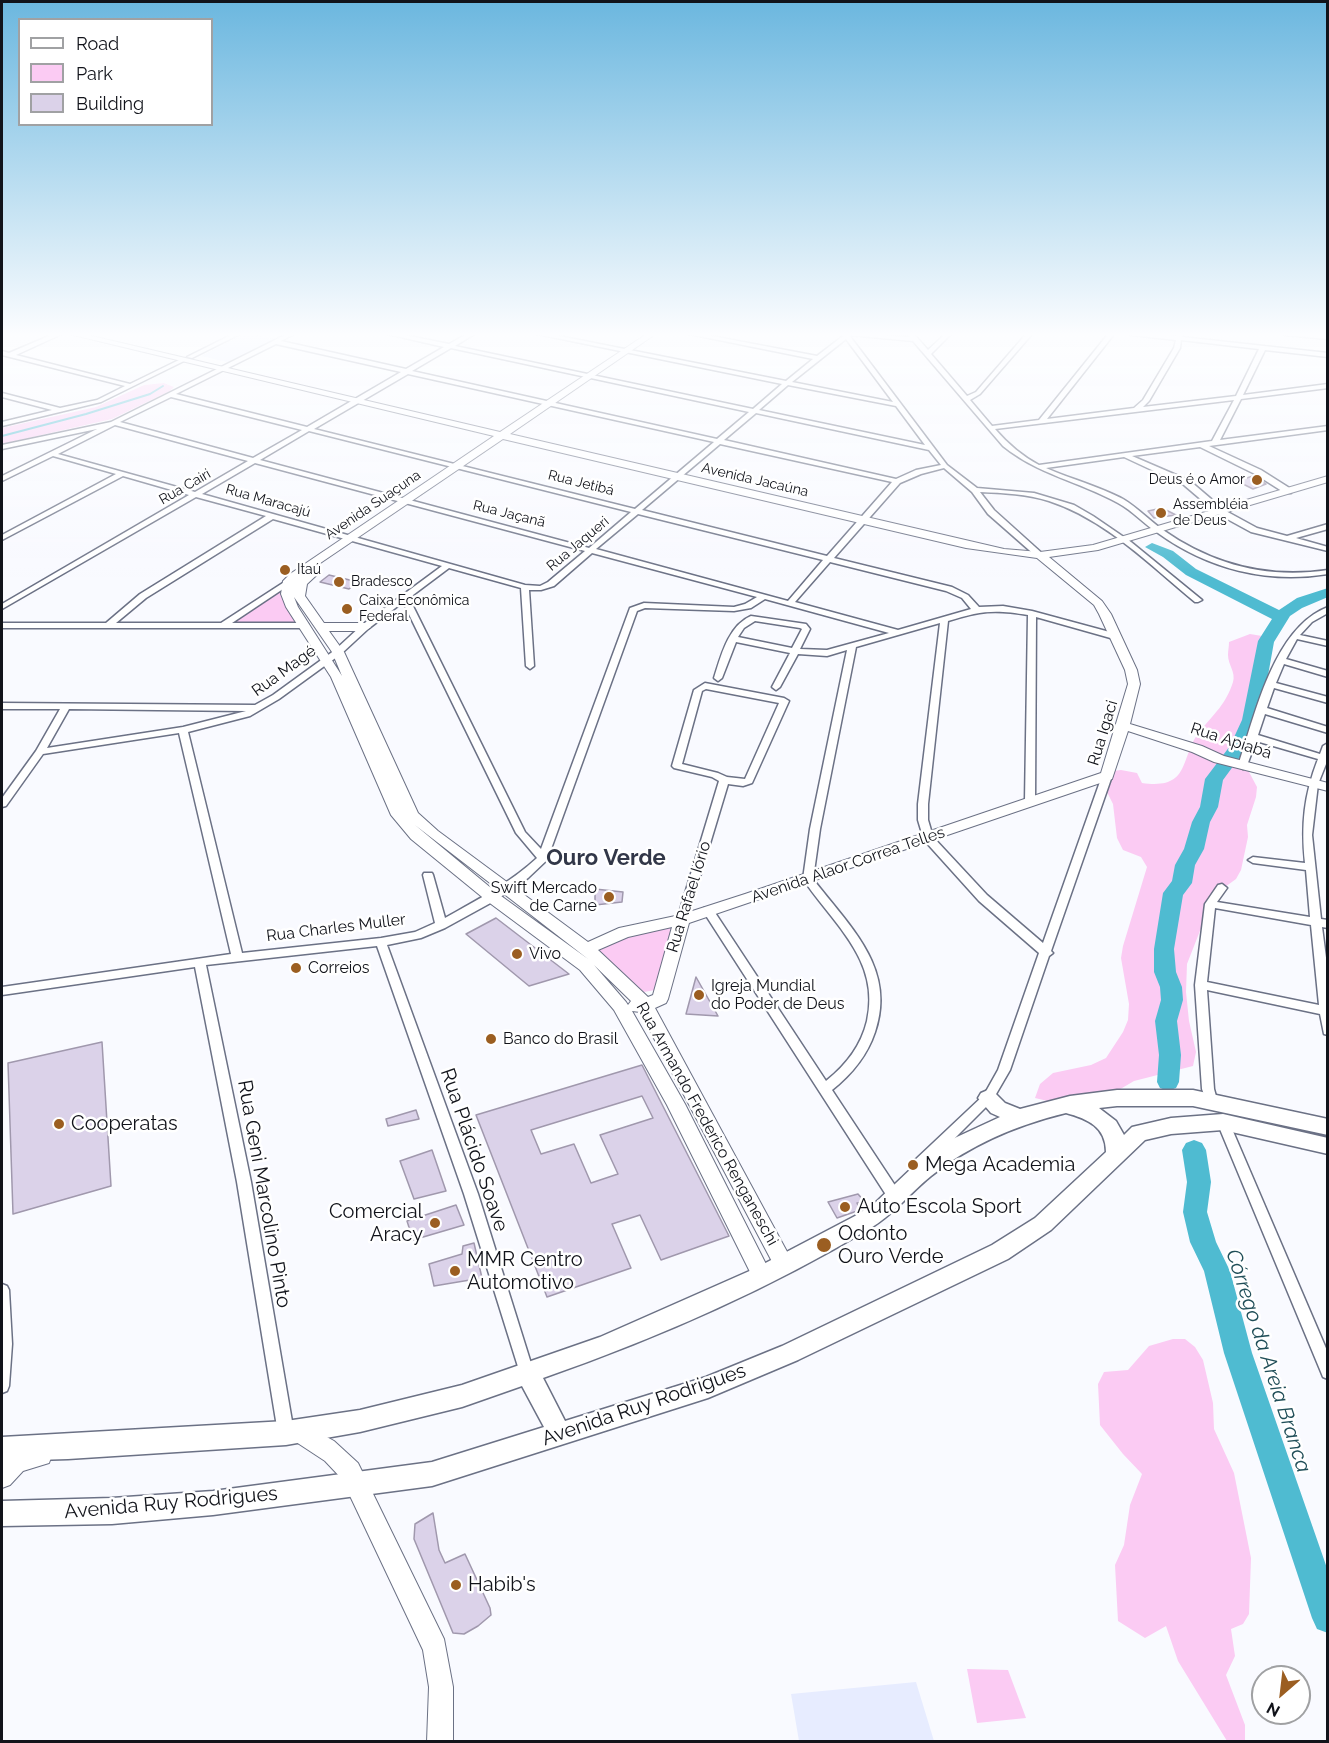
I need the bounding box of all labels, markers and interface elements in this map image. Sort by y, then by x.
legend [18,18,213,126]
text: Road [76,33,119,54]
text: Park [76,63,113,84]
text: Building [76,93,144,114]
street label: Avenida Jacaúna [700,460,810,500]
street label: Rua Cairi [156,466,214,508]
street label: Avenida Suaçuna [322,467,424,543]
street label: Rua Jetibá [546,467,616,499]
place label: Deus é o Amor [1149,472,1245,488]
marker: Deus é o Amor [1250,473,1264,487]
street label: Rua Maracajú [224,481,312,521]
street label: Rua Jaçanã [471,497,547,531]
place label: Assembléia de Deus [1173,497,1248,530]
marker: Assembléia de Deus [1154,506,1168,520]
street label: Rua Jaqueri [544,513,612,575]
place label: Itaú [297,562,321,578]
marker: Itaú [278,563,292,577]
place label: Bradesco [351,574,412,590]
marker: Bradesco [332,575,346,589]
place label: Caixa Econômica Federal [359,593,469,626]
marker: Caixa Econômica Federal [340,602,354,616]
street label: Rua Magé [248,641,320,701]
street label: Rua Igaci [1084,698,1122,768]
street label: Rua Apiabá [1188,719,1274,763]
street label: Avenida Alaor Correa Telles [749,823,947,907]
street label: Rua Rafael Iório [663,839,715,955]
district label: Ouro Verde [546,845,666,871]
place label: Swift Mercado de Carne [491,878,597,916]
marker: Swift Mercado de Carne [602,890,616,904]
street label: Rua Charles Muller [265,910,407,946]
place label: Vivo [529,944,561,964]
marker: Vivo [510,947,524,961]
place label: Correios [308,958,370,978]
marker: Correios [289,961,303,975]
place label: Igreja Mundial do Poder de Deus [711,976,844,1014]
marker: Igreja Mundial do Poder de Deus [692,988,706,1002]
street label: Rua Armando Frederico Renganeschi [632,999,782,1249]
place label: Banco do Brasil [503,1029,618,1049]
marker: Banco do Brasil [484,1032,498,1046]
street label: Rua Plácido Soave [435,1065,513,1235]
street label: Rua Geni Marcolino Pinto [232,1078,296,1310]
place label: Cooperatas [71,1112,178,1136]
marker: Cooperatas [52,1117,66,1131]
place label: Mega Academia [925,1153,1075,1177]
marker: Mega Academia [906,1158,920,1172]
place label: Auto Escola Sport [857,1195,1022,1219]
place label: Comercial Aracy [329,1200,423,1247]
marker: Auto Escola Sport [838,1200,852,1214]
marker: Comercial Aracy [428,1216,442,1230]
place label: Odonto Ouro Verde [838,1222,944,1269]
marker: Odonto Ouro Verde [815,1236,833,1254]
water label: Córrego da Areia Branca [1220,1246,1316,1476]
place label: MMR Centro Automotivo [467,1248,583,1295]
marker: MMR Centro Automotivo [448,1264,462,1278]
street label: Avenida Ruy Rodrigues [539,1359,749,1451]
street label: Avenida Ruy Rodrigues [63,1482,279,1524]
place label: Habib's [468,1573,536,1597]
marker: Habib's [449,1578,463,1592]
north arrow [1251,1665,1311,1725]
text: N [1263,1698,1283,1721]

